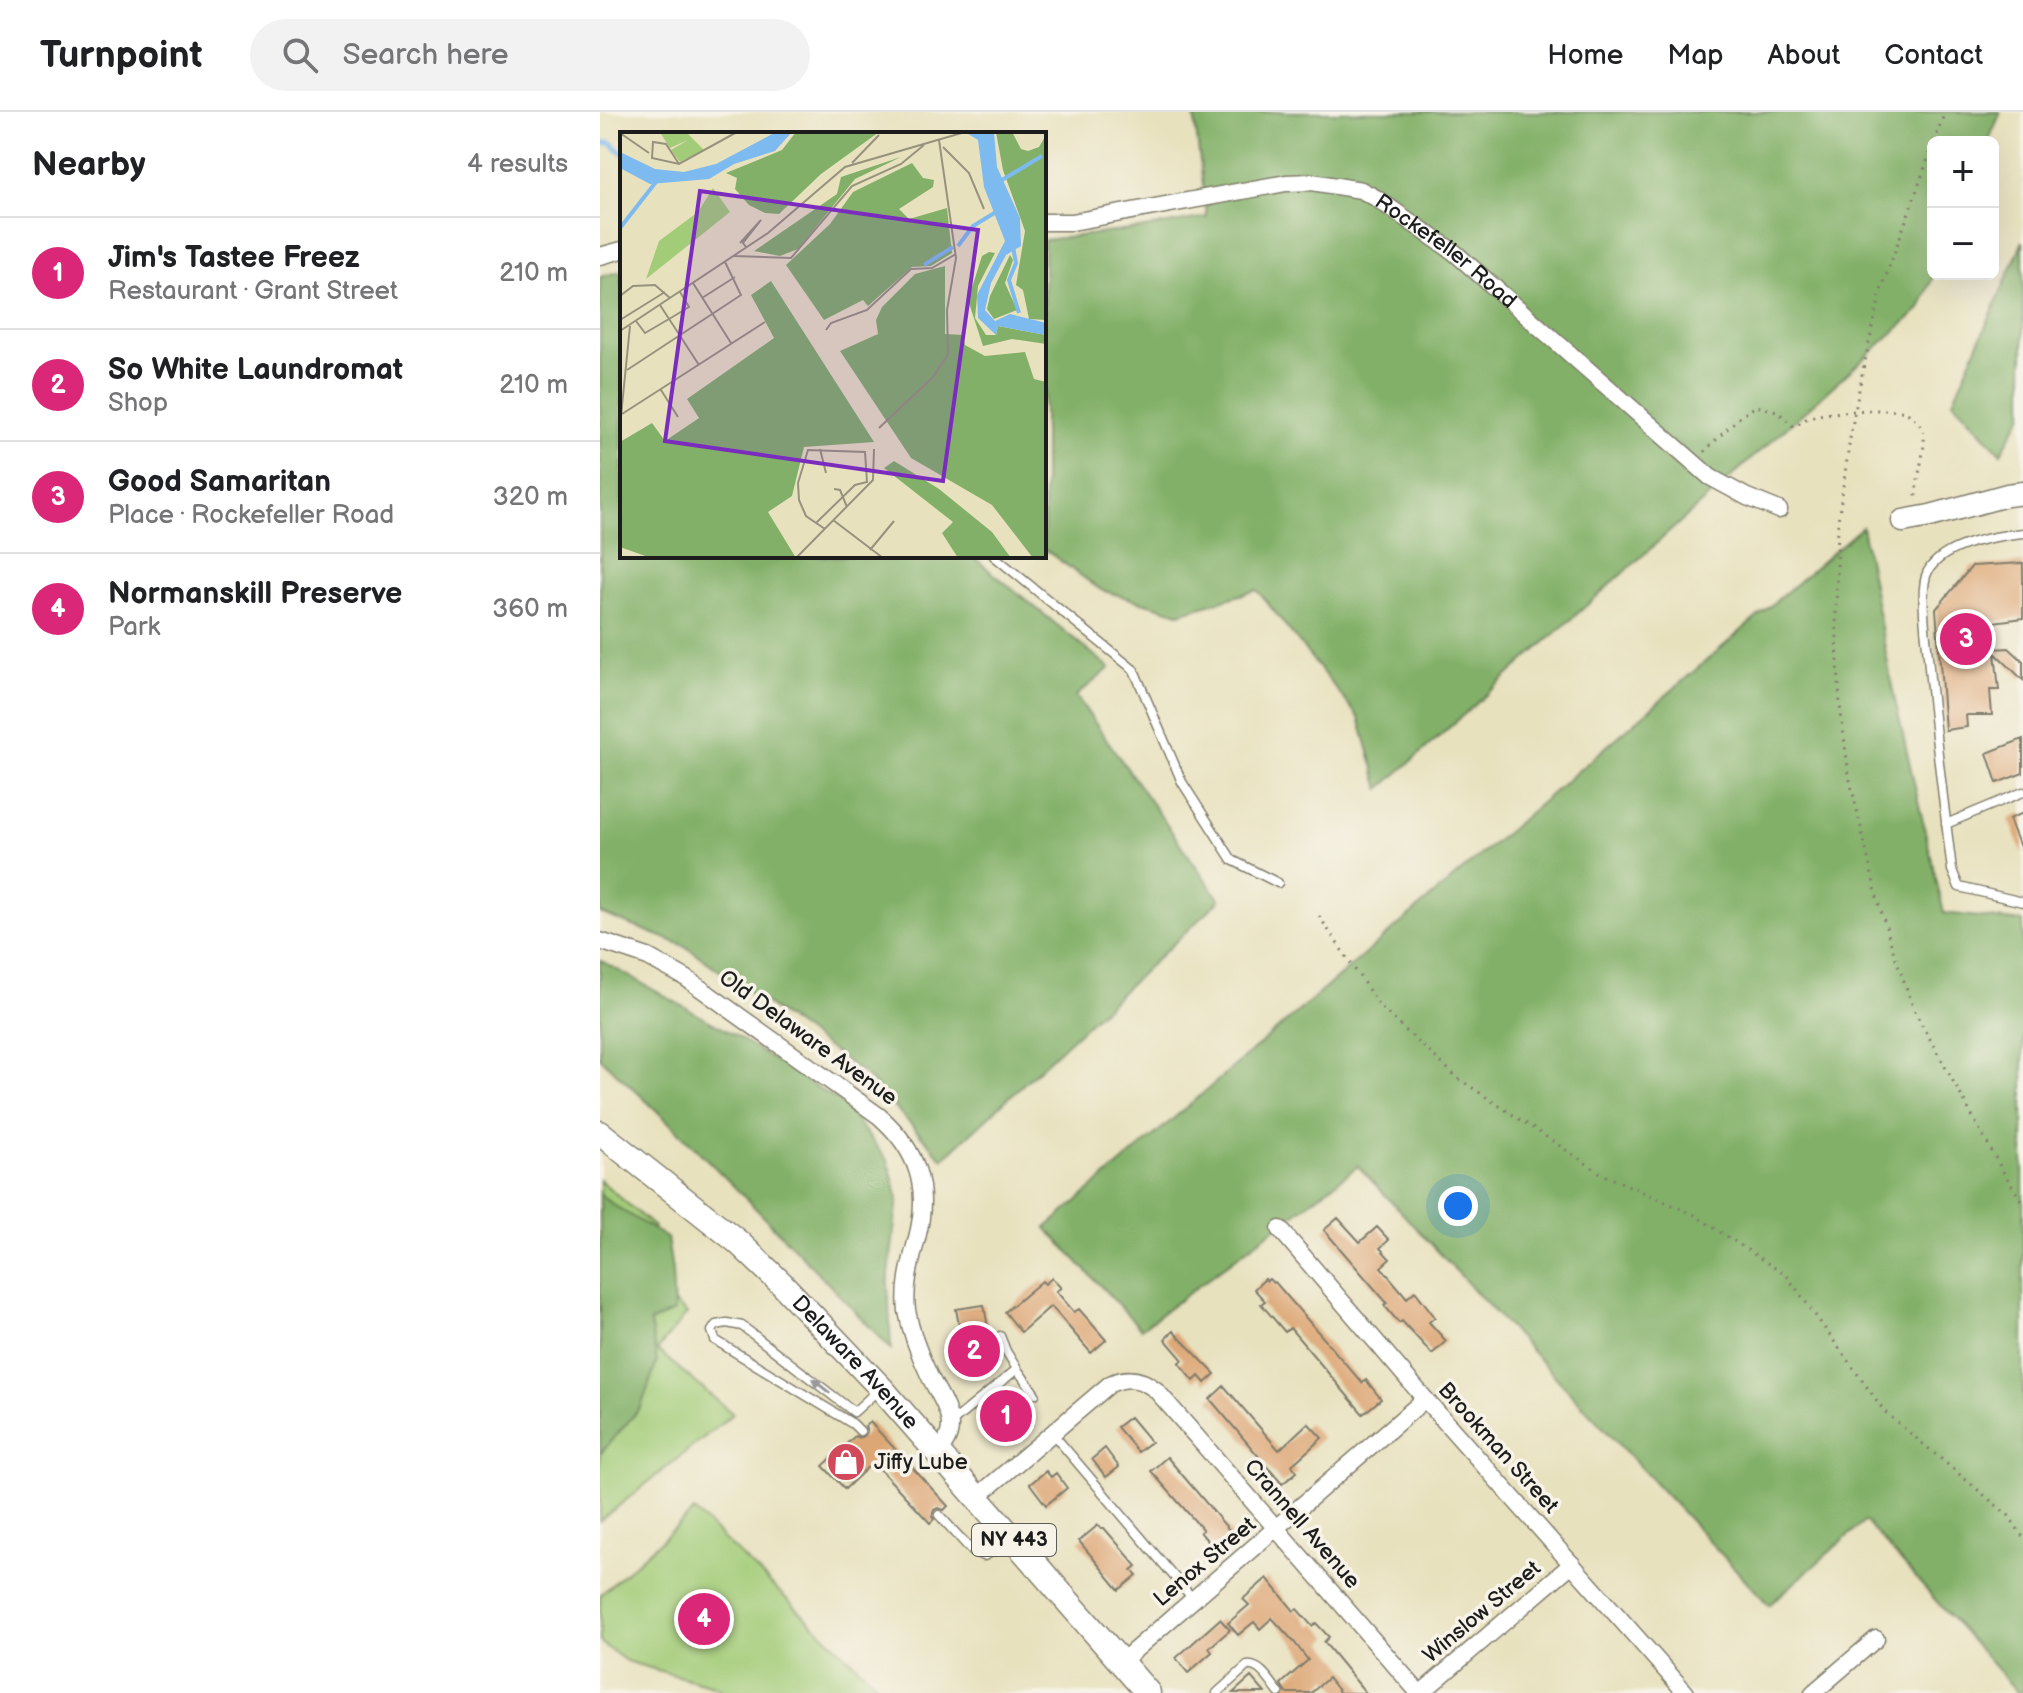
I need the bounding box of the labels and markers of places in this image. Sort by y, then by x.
pin: 3 [1940,609,1992,669]
pin: 2 [948,1321,1000,1381]
pin: 1 [980,1386,1032,1446]
shop icon: Jiffy Lube [825,1441,867,1483]
place label: Jiffy Lube [874,1449,968,1476]
pin: 4 [678,1589,730,1649]

